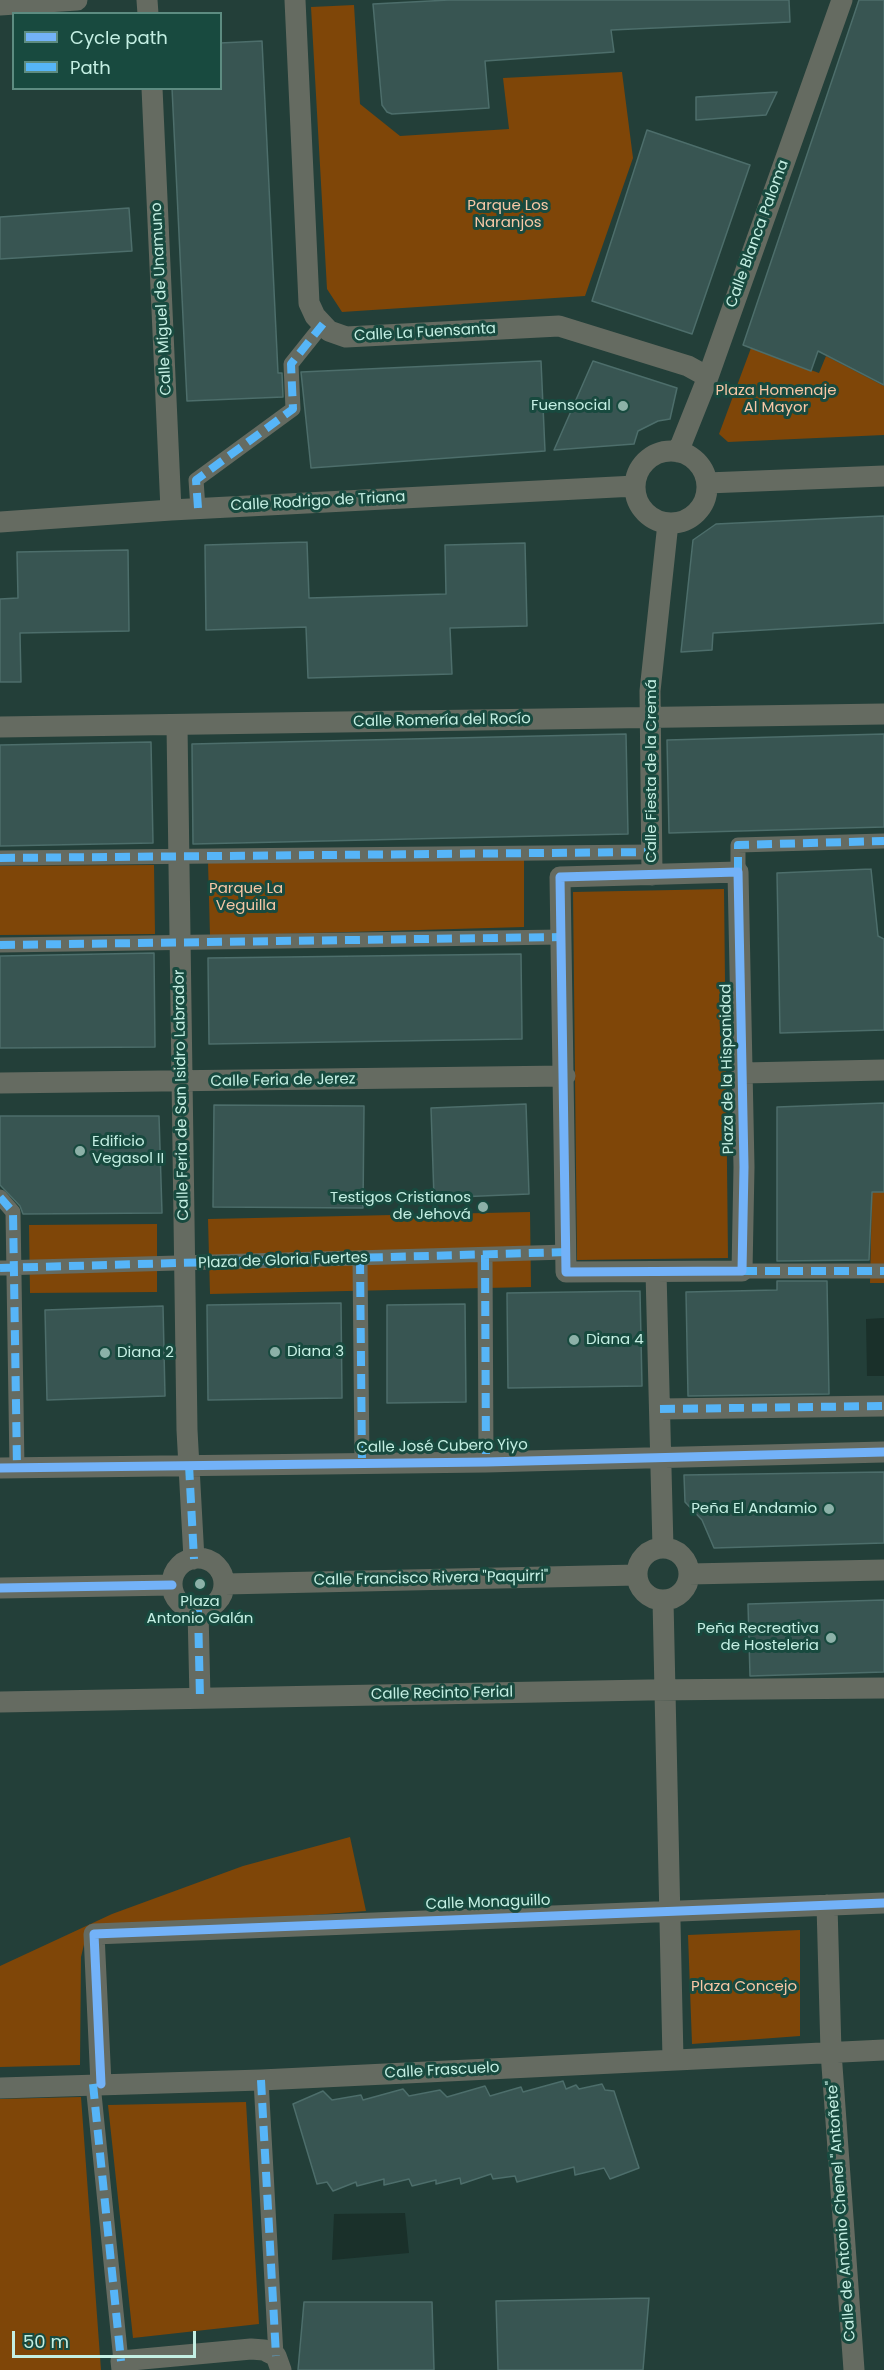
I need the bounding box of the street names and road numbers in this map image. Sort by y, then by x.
street label: Calle Blanca Paloma [723,158,793,310]
street label: Calle Miguel de Unamuno [148,202,176,396]
street label: Calle La Fuensanta [353,320,497,346]
street label: Calle Rodrigo de Triana [230,488,406,516]
street label: Calle Fiesta de la Cremá [643,679,661,863]
street label: Calle Romería del Rocío [353,710,531,732]
street label: Calle Feria de San Isidro Labrador [171,969,193,1221]
street label: Plaza de la Hispanidad [718,984,738,1154]
street label: Calle Feria de Jerez [210,1071,356,1091]
street label: Plaza de Gloria Fuertes [198,1249,368,1273]
street label: Calle José Cubero Yiyo [356,1437,528,1457]
street label: Calle Francisco Rivera "Paquirri" [313,1568,549,1590]
street label: Calle Recinto Ferial [371,1684,513,1704]
street label: Calle Monaguillo [425,1892,551,1914]
street label: Calle Frascuelo [384,2059,500,2083]
street label: Calle de Antonio Chenel "Antoñete" [824,2080,860,2342]

